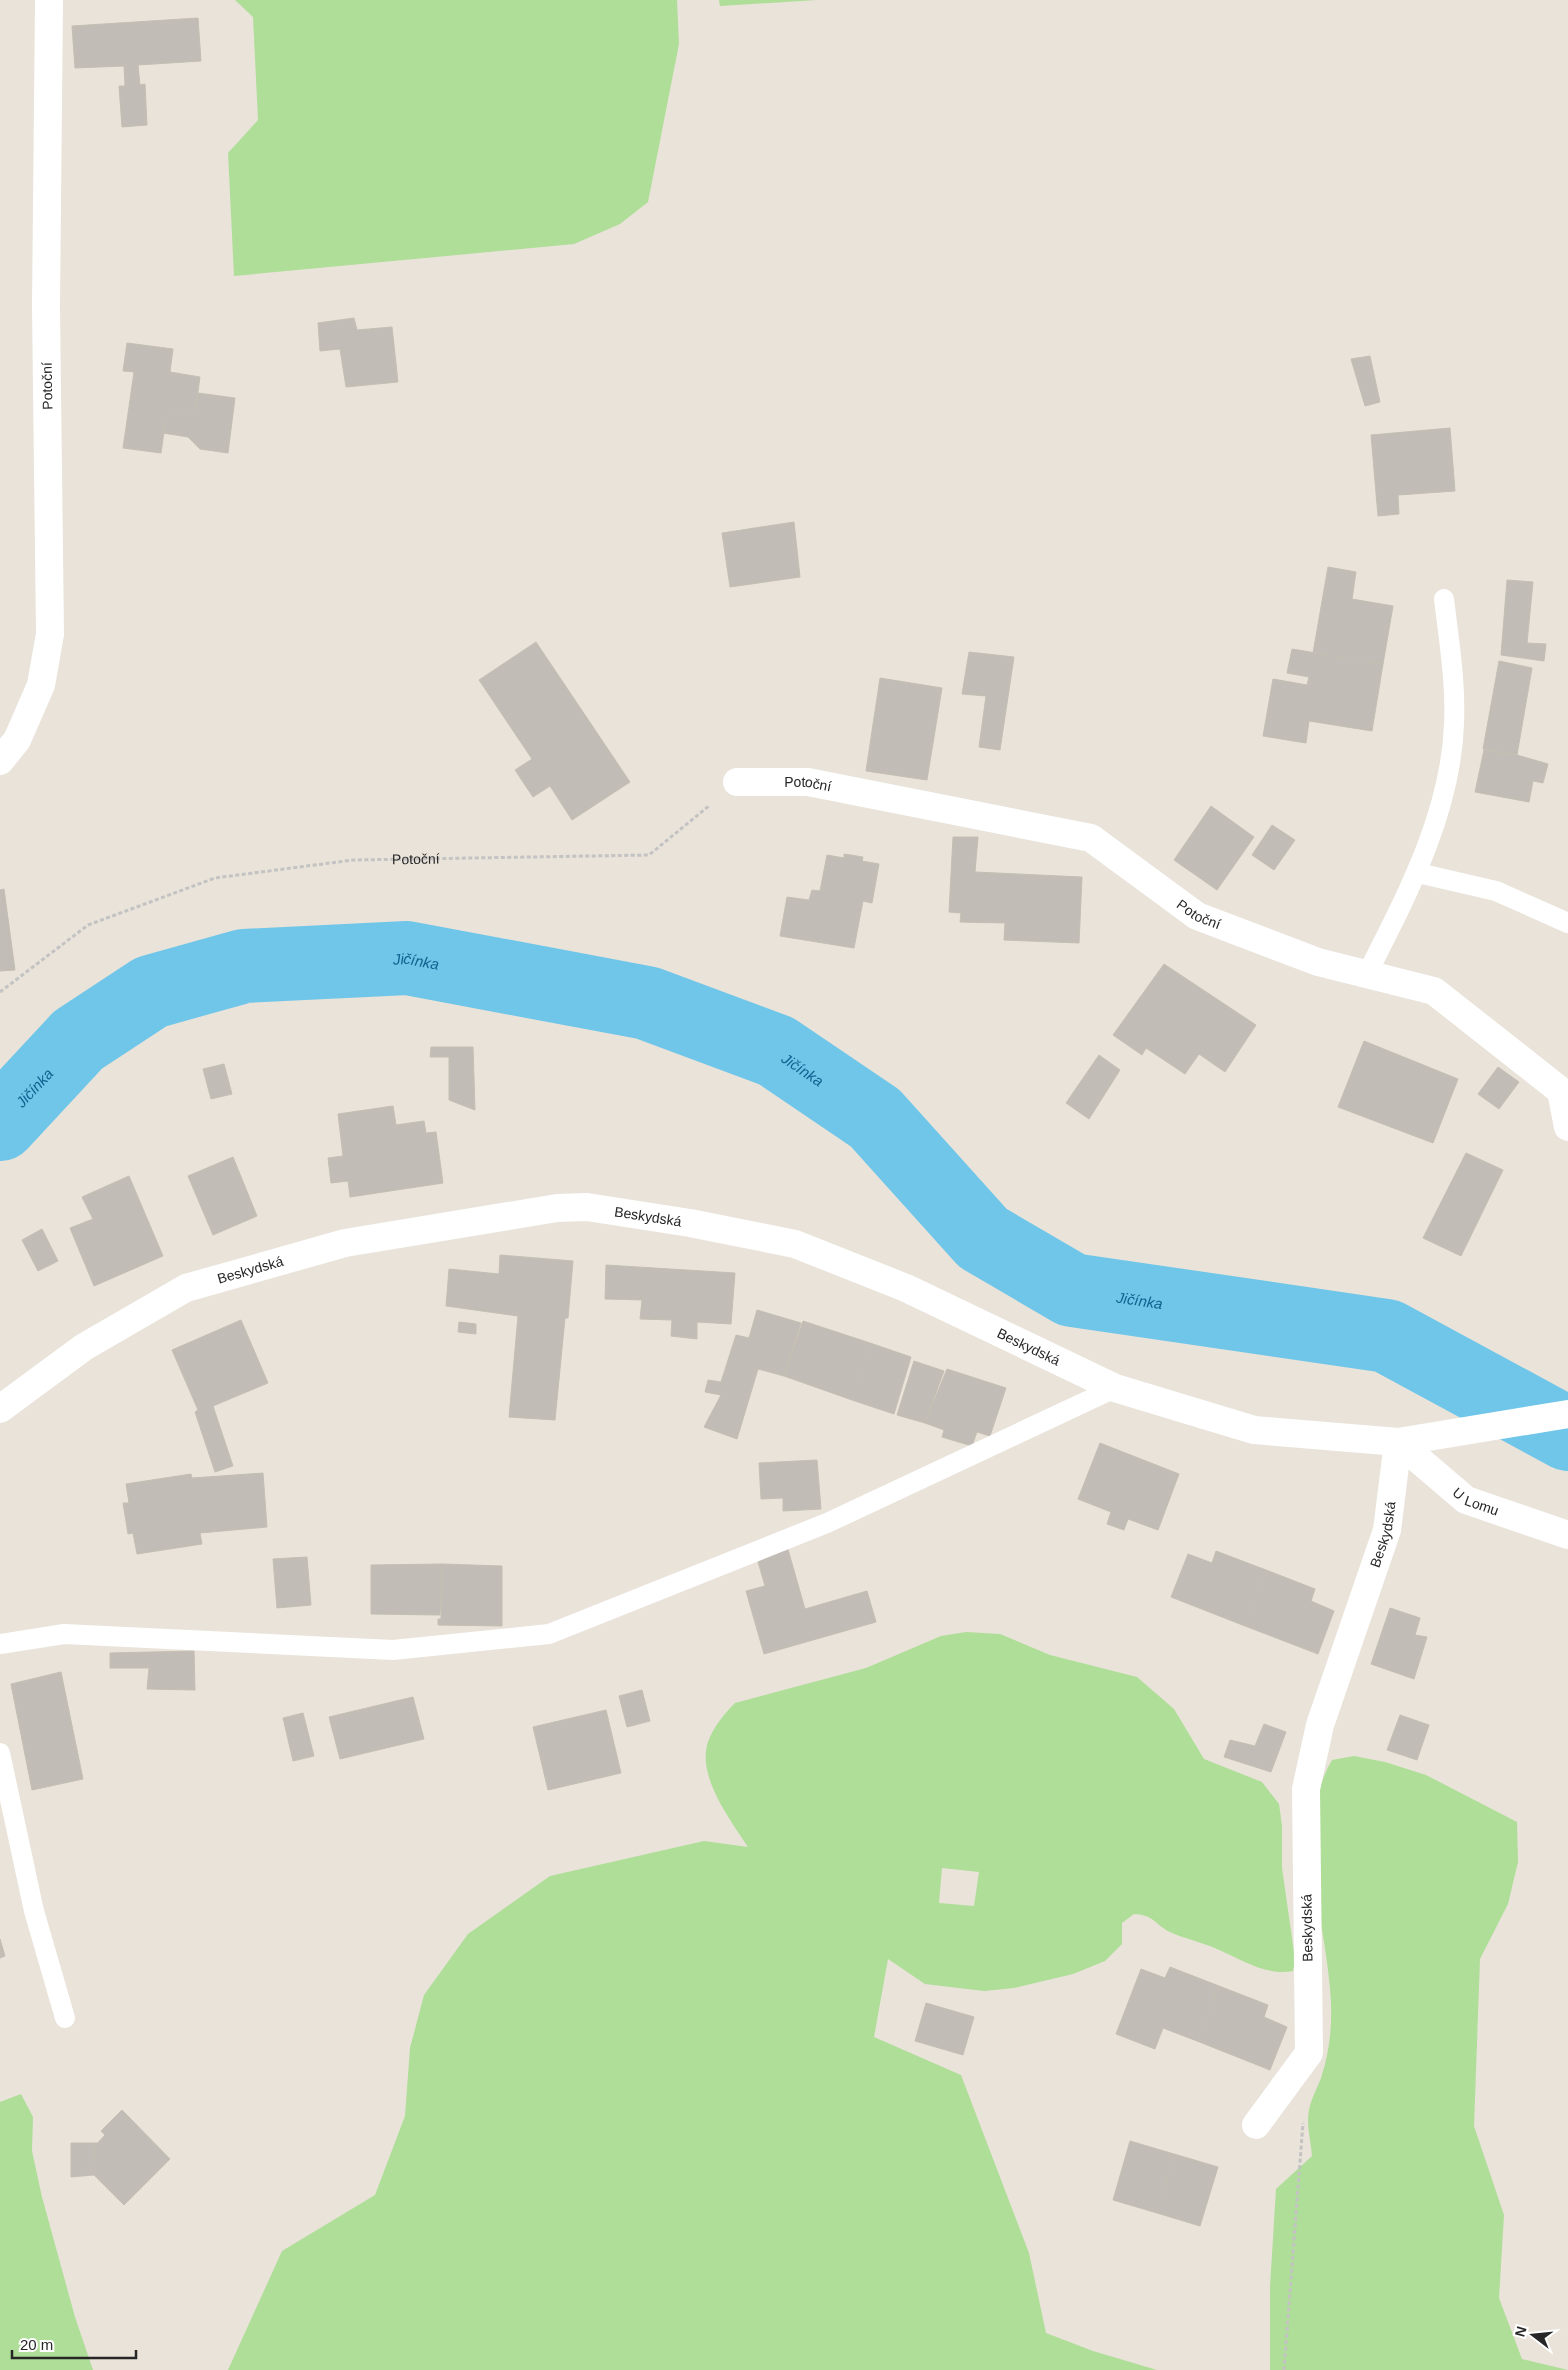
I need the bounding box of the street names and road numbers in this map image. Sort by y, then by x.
street label: Potoční [39,362,55,410]
street label: Potoční [784,774,833,794]
street label: Potoční [392,851,440,867]
street label: Potoční [1174,896,1223,932]
street label: Beskydská [613,1203,683,1230]
street label: Beskydská [215,1253,285,1287]
street label: Beskydská [995,1325,1063,1369]
street label: U Lomu [1449,1484,1501,1519]
street label: Beskydská [1367,1500,1399,1569]
street label: Beskydská [1298,1894,1316,1962]

